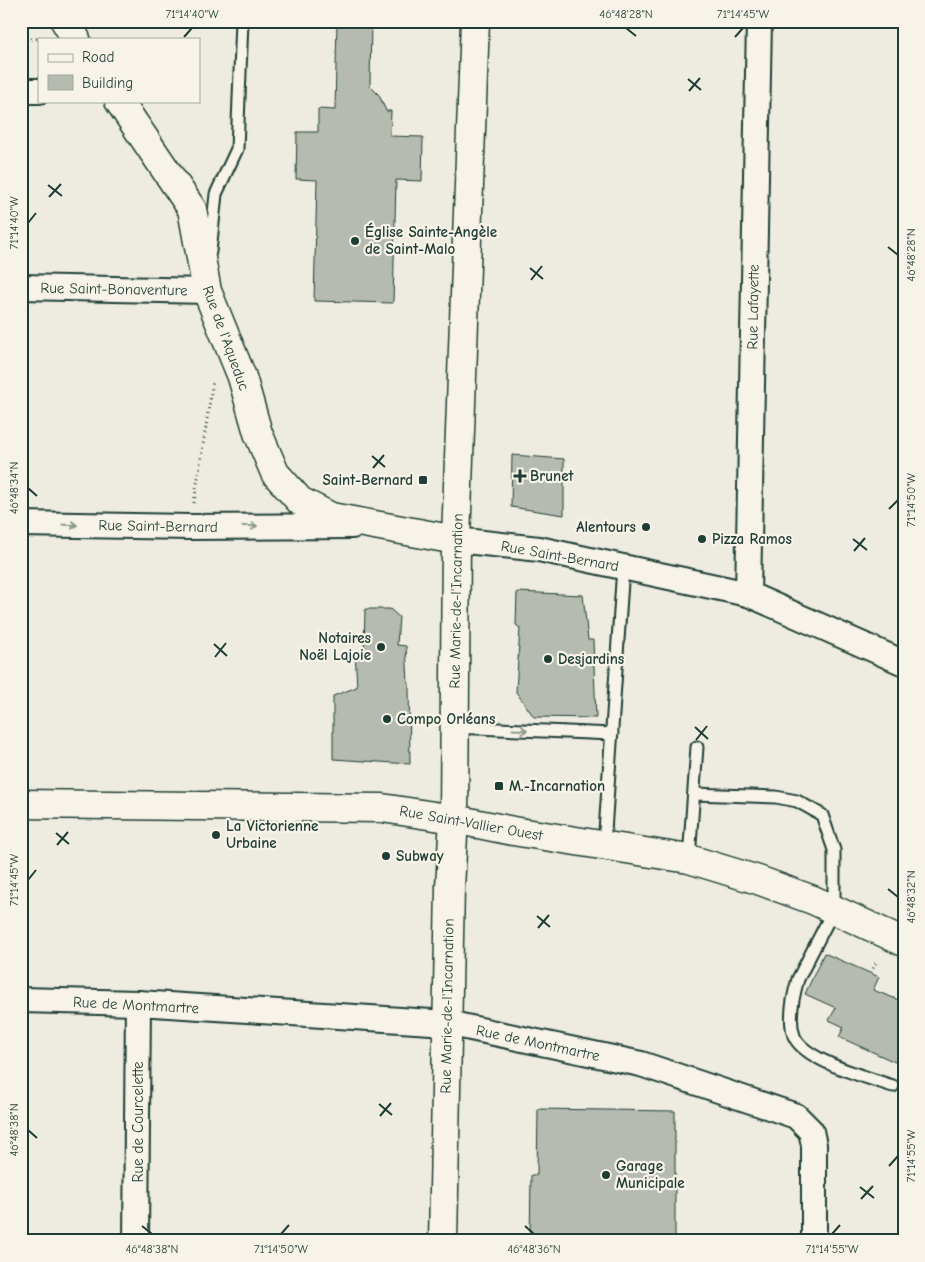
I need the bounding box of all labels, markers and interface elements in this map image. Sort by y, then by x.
text: 71°14'40"W [165,7,219,21]
text: 46°48'28"N [599,7,653,21]
text: 71°14'45"W [717,7,770,21]
legend [38,38,200,102]
text: Road [82,48,114,66]
text: Building [82,74,133,92]
text: 71°14'40"W [7,196,21,250]
place label: Église Sainte-Angèle de Saint-Malo [365,222,497,258]
text: 46°48'28"N [904,228,918,282]
marker: Église Sainte-Angèle de Saint-Malo [349,235,361,247]
street label: Rue Lafayette [743,264,763,350]
street label: Rue Saint-Bonaventure [40,279,188,299]
street label: Rue de l'Aqueduc [199,283,253,393]
text: 46°48'34"N [7,462,21,514]
place label: Brunet [530,467,574,485]
marker: Brunet [514,470,526,482]
place label: Saint-Bernard [323,471,413,489]
text: 71°14'50"W [904,473,918,527]
marker: Saint-Bernard [417,474,429,486]
street label: Rue Marie-de-l'Incarnation [445,513,467,689]
street label: Rue Saint-Bernard [98,516,218,536]
place label: Alentours [576,518,636,536]
one-way arrow [62,520,78,530]
one-way arrow [242,521,258,531]
marker: Alentours [640,521,652,533]
place label: Pizza Ramos [712,530,792,548]
marker: Pizza Ramos [696,533,708,545]
street label: Rue Saint-Bernard [500,537,620,575]
place label: Notaires Noël Lajoie [299,629,371,664]
marker: Notaires Noël Lajoie [375,641,387,653]
place label: Desjardins [558,650,624,668]
marker: Desjardins [542,653,554,665]
place label: Compo Orléans [397,710,495,728]
marker: Compo Orléans [381,713,393,725]
one-way arrow [512,725,528,735]
place label: M.-Incarnation [509,777,605,795]
marker: M.-Incarnation [493,780,505,792]
street label: Rue Saint-Vallier Ouest [398,802,545,845]
place label: La Victorienne Urbaine [226,817,318,852]
marker: La Victorienne Urbaine [210,829,222,841]
place label: Subway [396,847,444,865]
marker: Subway [380,850,392,862]
text: 71°14'45"W [7,853,21,906]
text: 46°48'32"N [904,870,918,924]
street label: Rue Marie-de-l'Incarnation [436,918,458,1094]
street label: Rue de Montmartre [72,993,200,1017]
street label: Rue de Montmartre [474,1021,602,1065]
street label: Rue de Courcelette [129,1061,147,1183]
text: 46°48'38"N [7,1103,21,1157]
text: 71°14'55"W [904,1129,918,1183]
place label: Garage Municipale [616,1157,685,1192]
marker: Garage Municipale [600,1169,612,1181]
text: 46°48'38"N [125,1242,179,1256]
text: 71°14'50"W [254,1242,308,1256]
text: 46°48'36"N [507,1242,561,1256]
text: 71°14'55"W [806,1242,859,1256]

